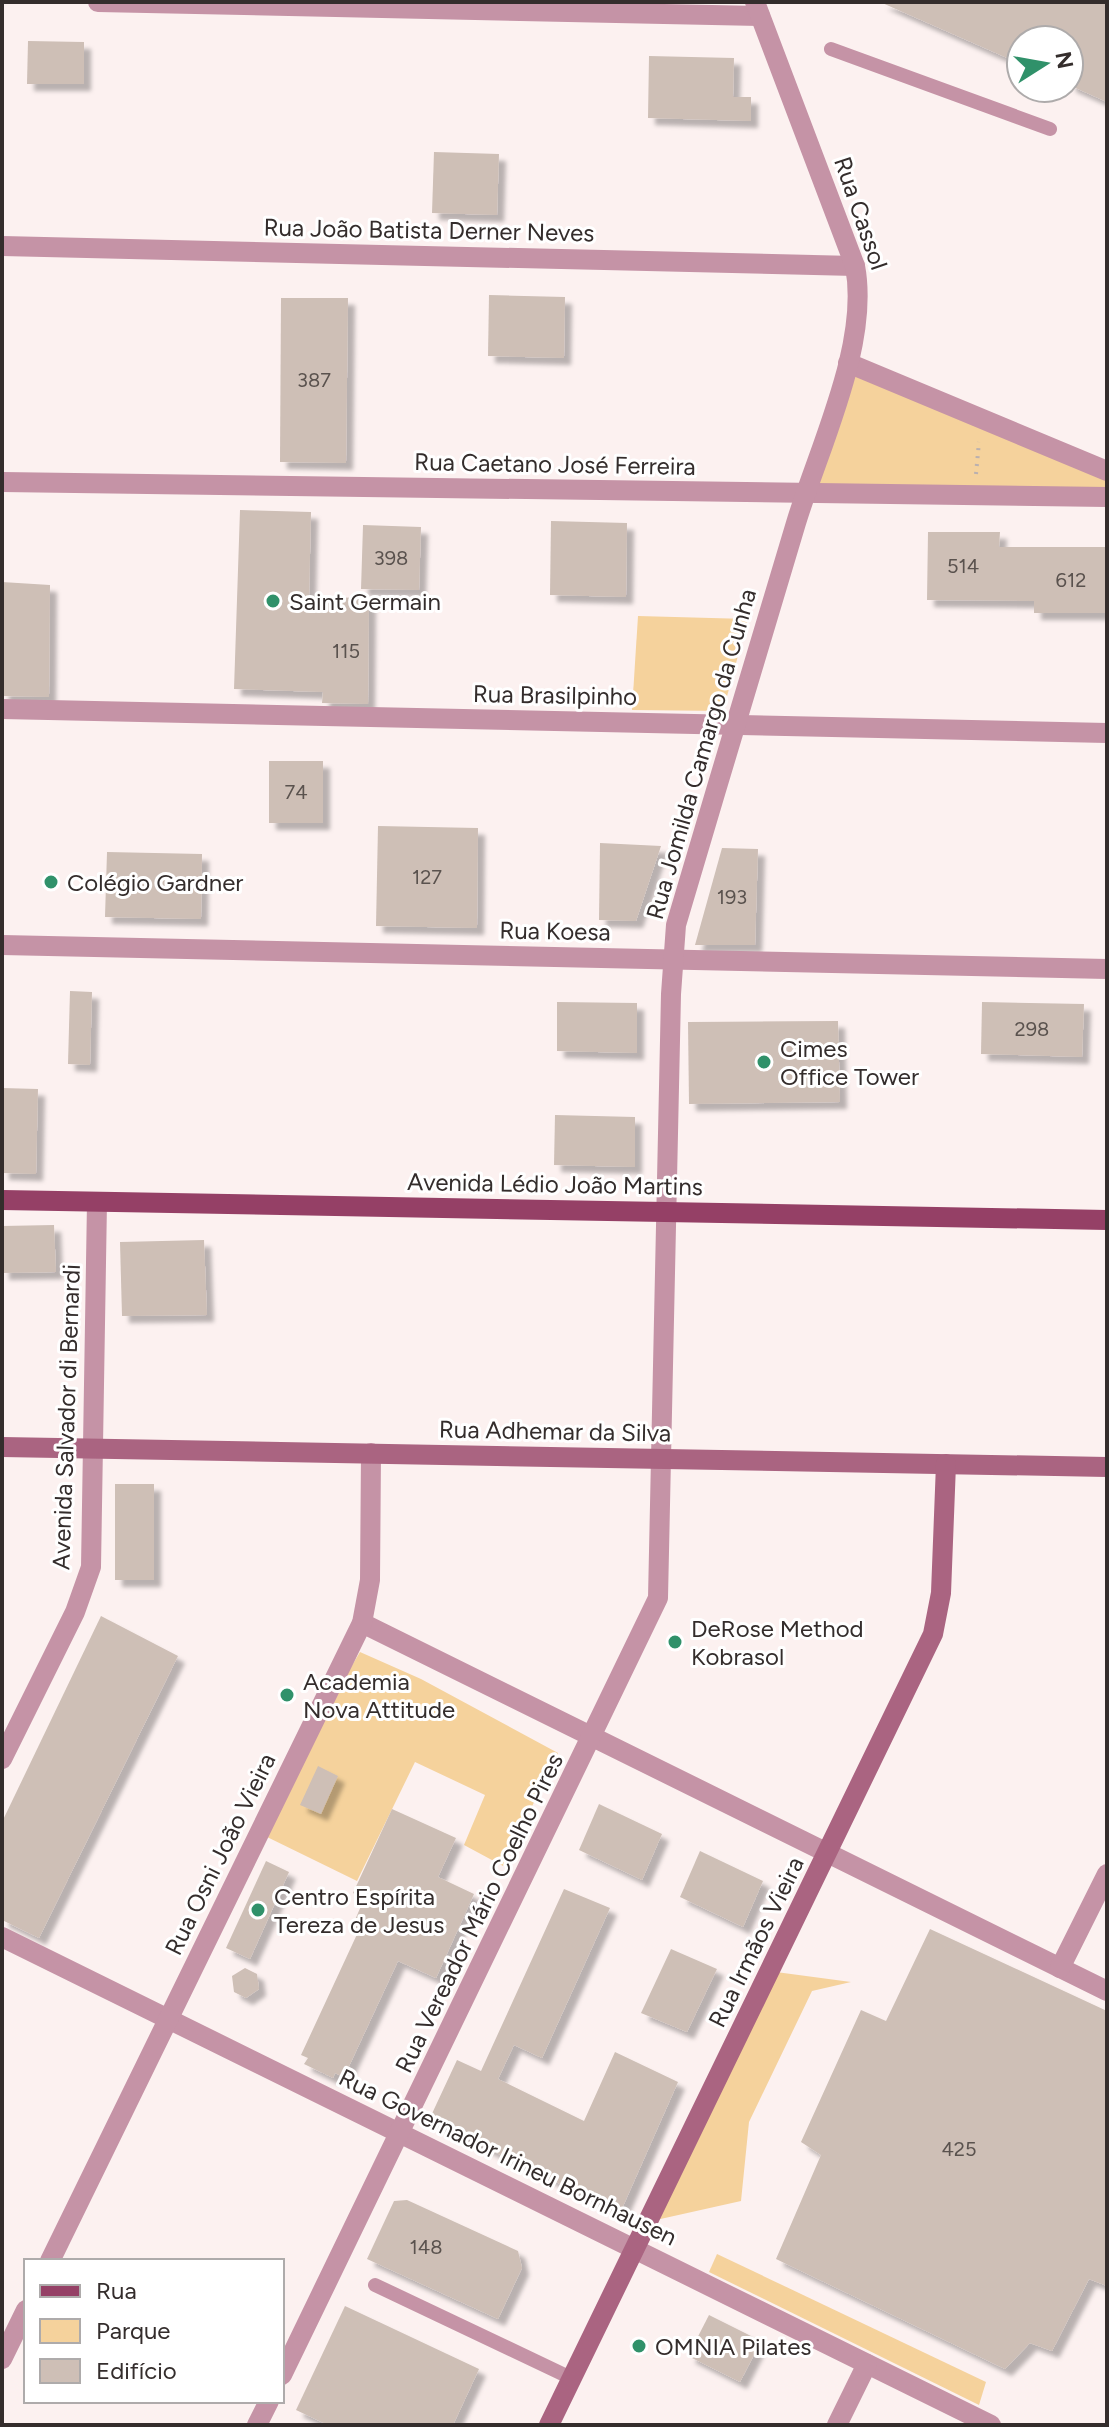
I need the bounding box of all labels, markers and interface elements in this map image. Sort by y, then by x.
north arrow [1005,24,1085,104]
text: N [1049,49,1079,71]
street label: Rua Cassol [828,153,894,273]
street label: Rua João Batista Derner Neves [263,213,595,247]
house number: 387 [297,368,331,392]
street label: Rua Caetano José Ferreira [414,447,696,481]
house number: 398 [374,546,408,570]
house number: 514 [947,554,979,578]
house number: 612 [1056,568,1086,592]
street label: Rua Jomilda Camargo da Cunha [640,585,762,923]
place label: Saint Germain [289,587,441,616]
marker: Saint Germain [264,592,282,610]
house number: 115 [332,639,360,663]
street label: Rua Brasilpinho [473,679,637,711]
house number: 74 [284,780,308,804]
house number: 127 [412,865,442,889]
place label: Colégio Gardner [67,868,243,897]
marker: Colégio Gardner [42,873,60,891]
house number: 193 [717,885,747,909]
street label: Rua Koesa [499,916,611,946]
house number: 298 [1015,1017,1049,1041]
place label: Cimes Office Tower [780,1034,919,1091]
marker: Cimes Office Tower [755,1053,773,1071]
street label: Avenida Lédio João Martins [407,1167,703,1201]
street label: Avenida Salvador di Bernardi [46,1264,86,1570]
street label: Rua Adhemar da Silva [439,1414,671,1448]
place label: DeRose Method Kobrasol [691,1614,864,1671]
marker: DeRose Method Kobrasol [666,1633,684,1651]
place label: Academia Nova Attitude [303,1667,455,1724]
marker: Academia Nova Attitude [278,1686,296,1704]
street label: Rua Osni João Vieira [159,1748,281,1960]
street label: Rua Vereador Mário Coelho Pires [389,1749,569,2077]
street label: Rua Irmãos Vieira [702,1852,810,2032]
place label: Centro Espírita Tereza de Jesus [274,1882,444,1939]
marker: Centro Espírita Tereza de Jesus [249,1901,267,1919]
street label: Rua Governador Irineu Bornhausen [334,2062,682,2252]
house number: 425 [941,2137,977,2161]
house number: 148 [410,2235,442,2259]
legend [24,2259,284,2403]
text: Rua [96,2276,137,2305]
text: Parque [96,2316,170,2345]
place label: OMNIA Pilates [655,2332,811,2361]
marker: OMNIA Pilates [630,2337,648,2355]
text: Edifício [96,2356,177,2385]

